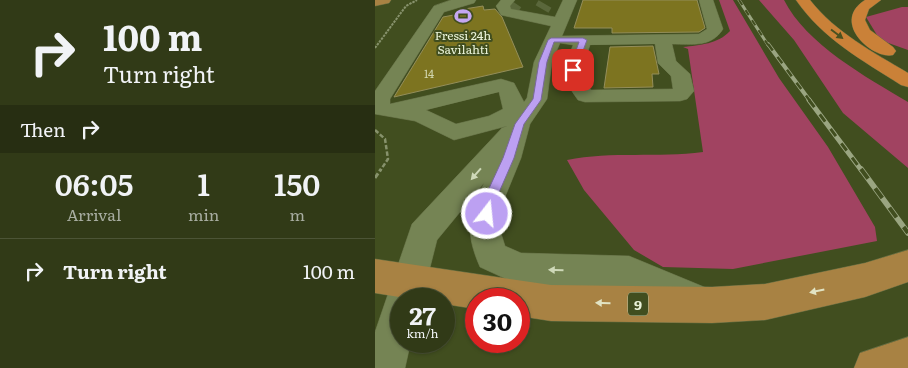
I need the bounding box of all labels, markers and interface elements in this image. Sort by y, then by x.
sports icon: Fressi 24h Savilahti [453,6,473,26]
text: 100 m [103,10,203,62]
icon: right [20,20,85,85]
place label: Fressi 24h Savilahti [435,26,491,58]
one-way arrow [830,29,844,39]
pin [552,49,594,91]
icon: arrive [559,56,587,84]
text: Turn right [103,57,215,90]
house number: 14 [424,65,434,81]
text: Then [20,115,66,143]
icon: right [76,115,104,143]
text: 06:05 [55,161,133,205]
text: 1 [198,161,210,205]
text: 150 [274,161,320,205]
one-way arrow [470,167,482,179]
position arrow [460,187,512,239]
text: Arrival [67,202,121,226]
text: min [188,202,219,226]
text: m [289,202,305,226]
icon: right [20,257,48,285]
text: Turn right [63,257,167,285]
text: 100 m [303,257,355,285]
one-way arrow [548,266,564,274]
one-way arrow [809,287,825,295]
speed limit sign: 30 [465,288,530,353]
road number: 9 [628,292,648,316]
text: 27 [409,296,436,333]
one-way arrow [595,299,611,307]
text: km/h [407,324,438,342]

